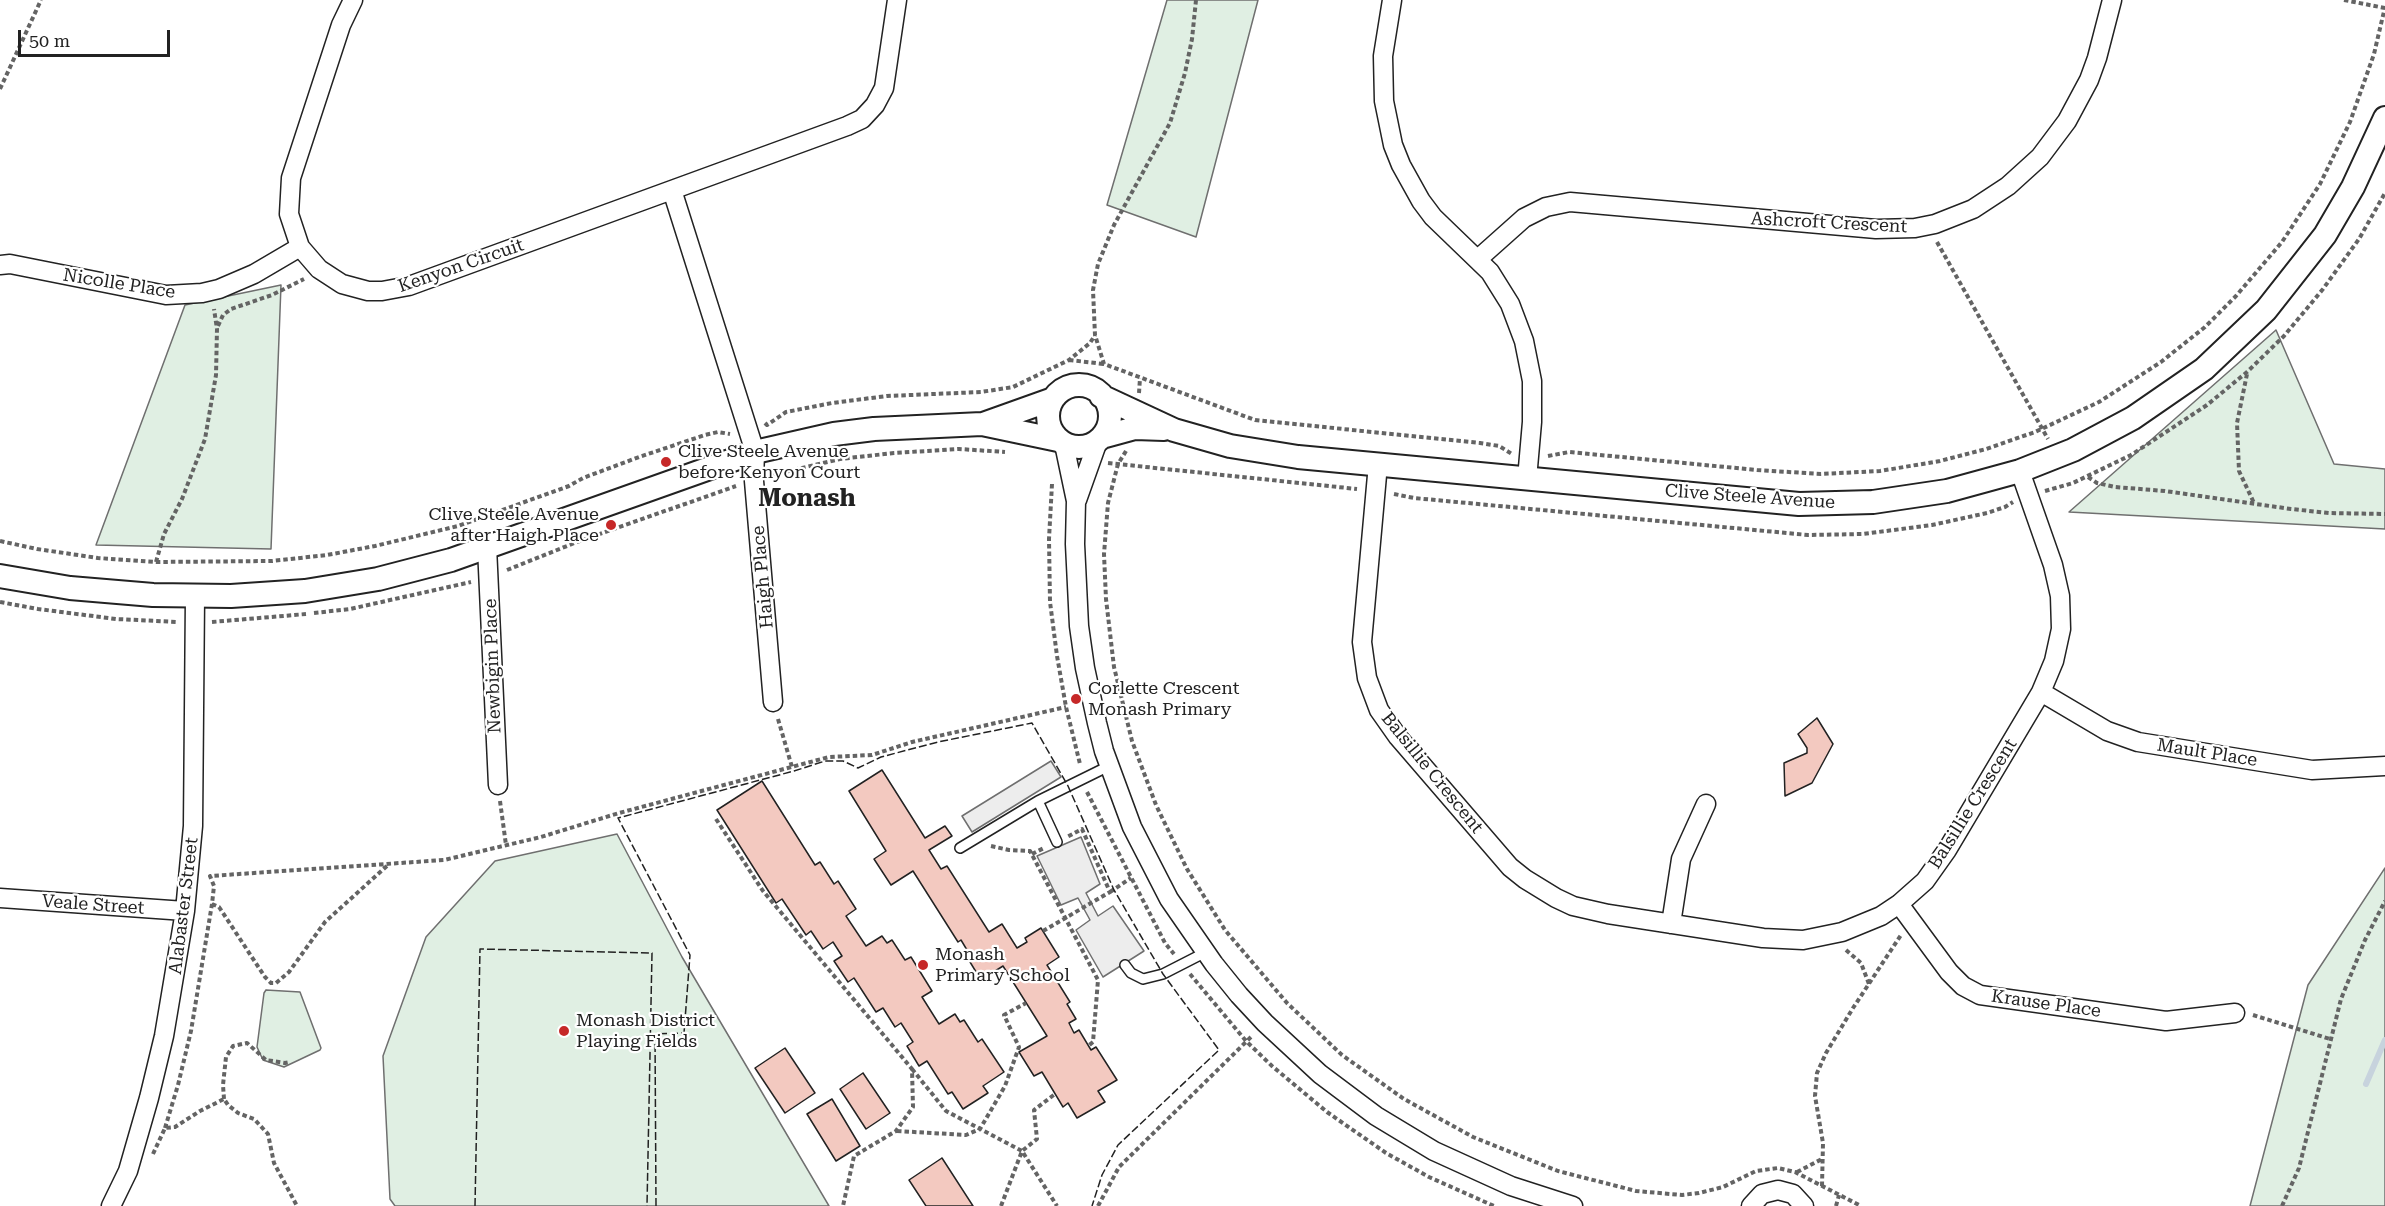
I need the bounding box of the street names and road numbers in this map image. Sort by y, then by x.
street label: Ashcroft Crescent [1750,208,1908,238]
street label: Kenyon Circuit [395,234,527,298]
street label: Nicolle Place [61,264,177,304]
street label: Clive Steele Avenue [1664,480,1836,514]
street label: Haigh Place [748,525,778,629]
street label: Newbigin Place [480,598,506,734]
street label: Balsillie Crescent [1377,708,1487,838]
street label: Mault Place [2155,734,2259,772]
street label: Balsillie Crescent [1924,735,2022,873]
street label: Alabaster Street [165,836,203,976]
street label: Veale Street [41,891,145,919]
street label: Krause Place [1990,986,2102,1022]

